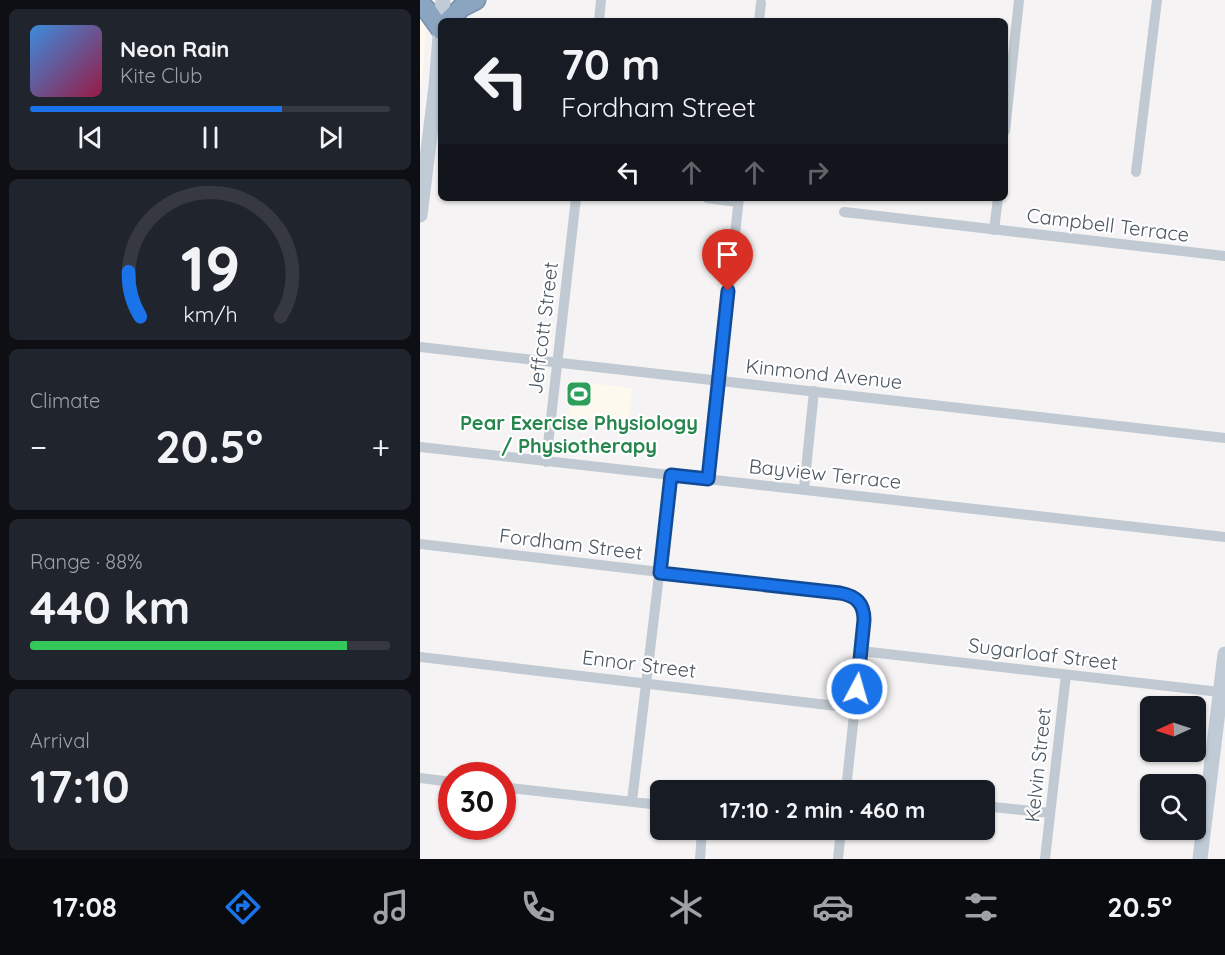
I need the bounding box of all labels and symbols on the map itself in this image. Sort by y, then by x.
street label: Campbell Terrace [1025,202,1191,247]
pin [702,229,753,291]
street label: Jeffcott Street [522,260,563,396]
street label: Kinmond Avenue [745,353,904,394]
sports icon: Pear Exercise Physiology / Physiotherapy [564,379,594,409]
place label: Pear Exercise Physiology / Physiotherapy [460,410,698,458]
street label: Bayview Terrace [748,453,902,494]
street label: Fordham Street [498,522,644,565]
street label: Sugarloaf Street [967,632,1120,675]
street label: Ennor Street [581,644,698,683]
position arrow [825,657,889,721]
north arrow [1140,696,1206,762]
street label: Kelvin Street [1019,706,1056,823]
speed limit sign: 30 [438,762,516,840]

